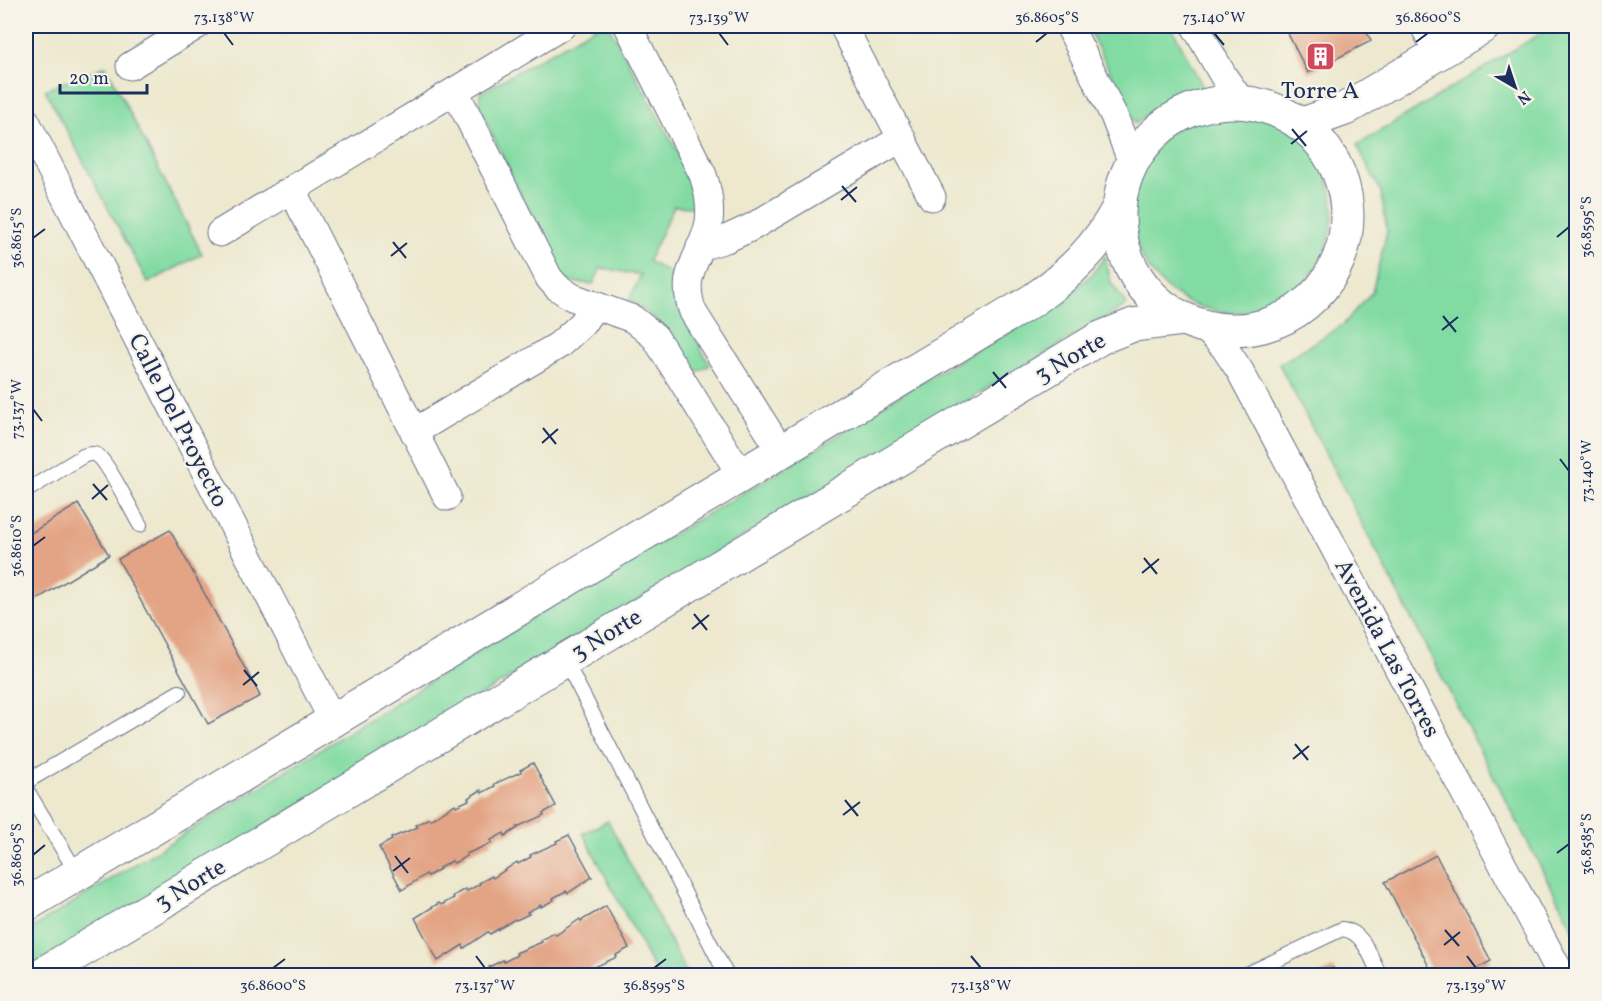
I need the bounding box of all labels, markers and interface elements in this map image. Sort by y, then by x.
text: 73.138°W [194,8,254,29]
text: 73.139°W [689,8,749,29]
text: 36.8605°S [1015,8,1079,29]
text: 73.140°W [1183,8,1245,29]
text: 36.8600°S [1395,8,1461,29]
building icon: Torre A [1304,41,1336,73]
scale bar [60,57,147,95]
north arrow [1485,57,1545,117]
text: 20 m [69,67,109,92]
place label: Torre A [1281,75,1359,109]
text: N [1511,85,1535,110]
text: 36.8595°S [1577,196,1598,258]
text: 36.8615°S [7,207,28,269]
street label: 3 Norte [1029,325,1113,393]
street label: Calle Del Proyecto [119,328,236,514]
text: 73.137°W [7,379,28,439]
text: 73.140°W [1577,440,1598,502]
text: 36.8610°S [7,515,28,577]
street label: Avenida Las Torres [1325,554,1448,744]
street label: 3 Norte [565,601,649,670]
text: 36.8585°S [1577,813,1598,875]
text: 36.8605°S [7,823,28,887]
street label: 3 Norte [149,851,233,920]
text: 36.8600°S [240,976,306,997]
text: 73.137°W [455,976,515,997]
text: 36.8595°S [623,976,685,997]
text: 73.138°W [951,976,1011,997]
text: 73.139°W [1446,976,1506,997]

